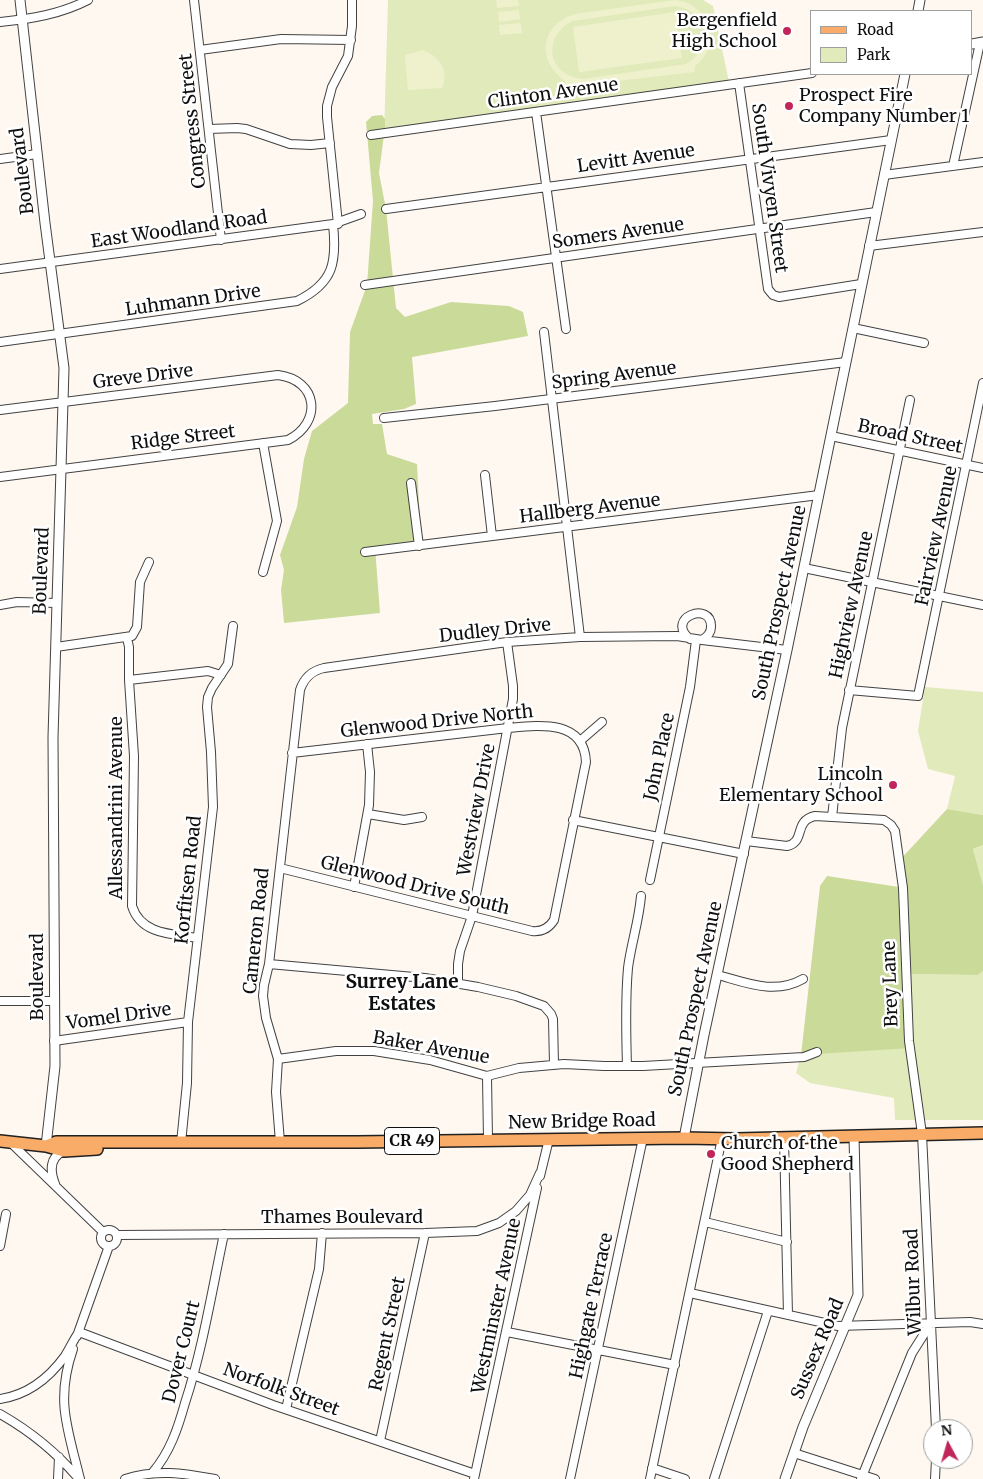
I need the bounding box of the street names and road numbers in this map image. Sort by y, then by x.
street label: Congress Street [175,53,211,189]
street label: Clinton Avenue [486,74,620,114]
street label: South Vivyen Street [746,102,792,274]
street label: Boulevard [7,126,39,216]
street label: Levitt Avenue [576,140,696,178]
street label: East Woodland Road [89,207,269,253]
street label: Somers Avenue [551,214,685,254]
street label: Luhmann Drive [124,281,262,321]
street label: Spring Avenue [550,358,678,394]
street label: Greve Drive [92,360,194,394]
street label: Broad Street [856,415,964,459]
street label: Ridge Street [130,421,236,455]
street label: Fairview Avenue [912,464,962,608]
street label: Hallberg Avenue [518,490,662,528]
street label: South Prospect Avenue [749,504,811,702]
street label: Boulevard [30,527,54,615]
street label: Highview Avenue [826,529,878,681]
street label: Dudley Drive [438,614,552,648]
street label: Glenwood Drive North [339,701,535,743]
street label: John Place [640,711,680,803]
street label: Allessandrini Avenue [106,716,128,900]
street label: Westview Drive [454,742,500,878]
street label: Korfitsen Road [172,815,206,945]
street label: Glenwood Drive South [318,852,512,920]
street label: Cameron Road [240,867,274,995]
street label: South Prospect Avenue [665,900,727,1098]
street label: Boulevard [27,933,49,1021]
street label: Brey Lane [879,940,903,1028]
street label: Vomel Drive [65,999,173,1035]
street label: Baker Avenue [371,1027,491,1069]
street label: New Bridge Road [508,1110,656,1134]
road number: CR 49 [384,1128,440,1154]
street label: Thames Boulevard [261,1207,423,1229]
street label: Westminster Avenue [468,1216,526,1396]
street label: Wilbur Road [901,1228,927,1336]
street label: Highgate Terrace [566,1231,618,1381]
street label: Regent Street [365,1275,411,1393]
street label: Sussex Road [787,1295,849,1403]
street label: Dover Court [159,1299,205,1405]
street label: Norfolk Street [220,1359,342,1421]

